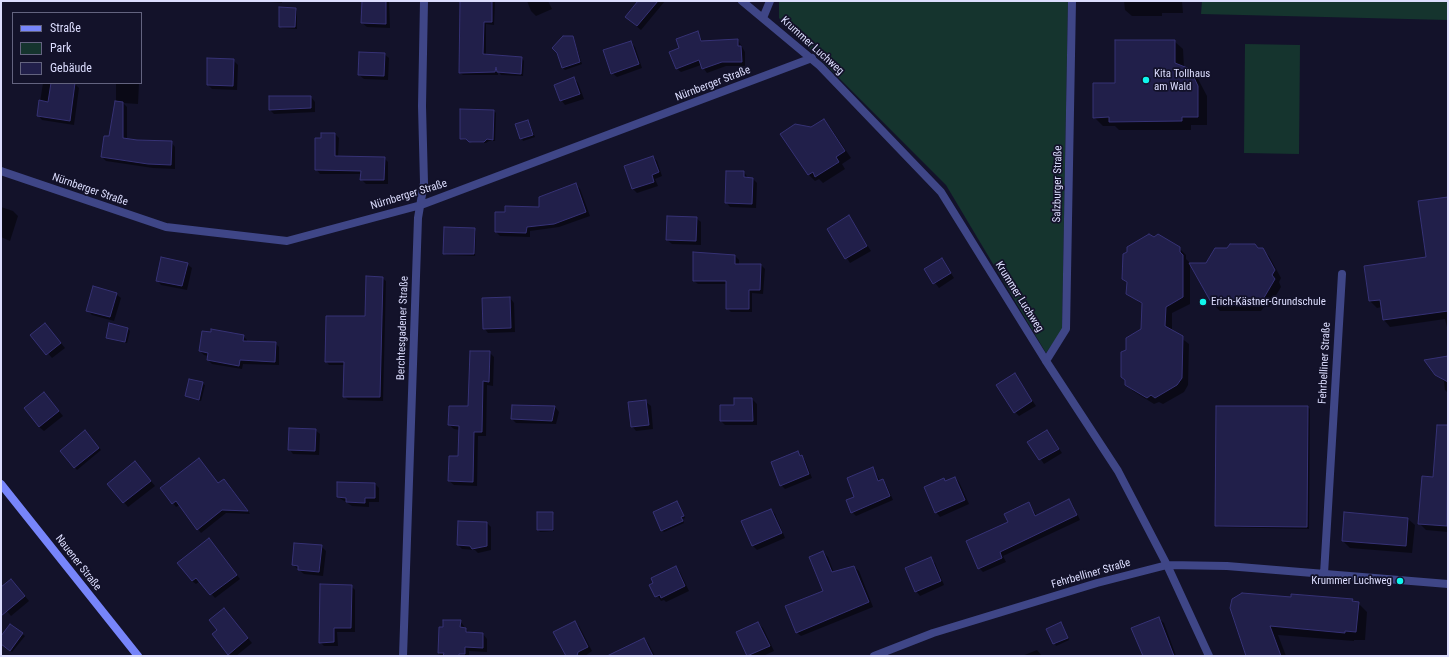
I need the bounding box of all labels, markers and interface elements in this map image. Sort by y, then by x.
legend [12,12,142,84]
street label: Krummer Luchweg [778,14,846,78]
text: Straße [50,21,81,35]
text: Park [50,41,71,55]
text: Gebäude [50,61,92,75]
street label: Nürnberger Straße [674,64,752,104]
place label: Kita Tollhaus am Wald [1154,67,1210,93]
marker: Kita Tollhaus am Wald [1141,75,1151,85]
street label: Salzburger Straße [1051,145,1065,223]
street label: Nürnberger Straße [50,171,130,209]
street label: Nürnberger Straße [369,177,449,213]
street label: Krummer Luchweg [992,259,1046,335]
street label: Berchtesgadener Straße [395,276,411,380]
place label: Erich-Kästner-Grundschule [1211,295,1326,309]
marker: Erich-Kästner-Grundschule [1198,297,1208,307]
street label: Fehrbelliner Straße [1316,322,1334,404]
street label: Nauener Straße [52,532,104,594]
street label: Fehrbelliner Straße [1050,556,1132,592]
place label: Krummer Luchweg [1311,574,1392,588]
marker: Krummer Luchweg [1395,576,1405,586]

